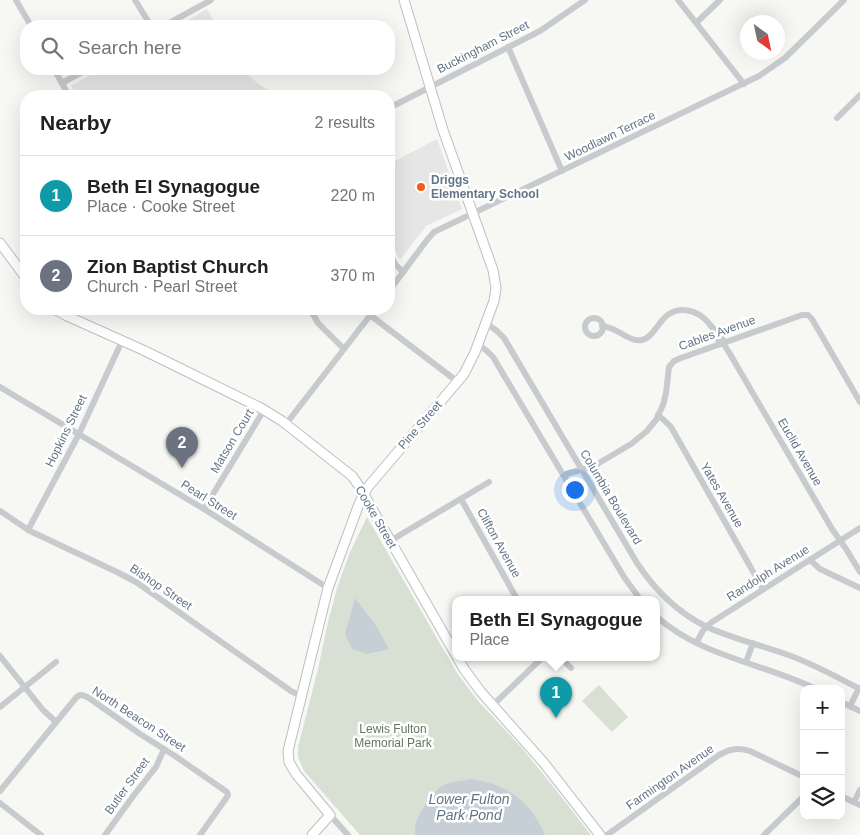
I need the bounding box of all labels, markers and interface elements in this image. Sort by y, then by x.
north arrow [740,15,785,60]
street label: Buckingham Street [435,17,532,76]
search box [20,20,395,75]
icon: search [38,34,66,62]
text: Search here [78,37,182,58]
street label: Woodlawn Terrace [562,108,658,164]
text: Nearby [40,111,111,134]
text: 2 results [315,114,375,131]
place label: Driggs Elementary School [431,173,539,201]
text: Beth El Synagogue [87,176,260,197]
marker: Driggs Elementary School [415,181,427,193]
text: 1 [52,187,60,204]
text: 220 m [331,187,375,204]
text: Place · Cooke Street [87,198,235,215]
text: Zion Baptist Church [87,256,269,277]
text: 2 [52,267,60,284]
text: 370 m [331,267,375,284]
text: Church · Pearl Street [87,278,237,295]
street label: Cables Avenue [677,313,758,353]
street label: Hopkins Street [42,392,90,469]
street label: Pine Street [395,398,445,452]
street label: Matson Court [207,406,257,475]
street label: Euclid Avenue [775,416,825,489]
pin: 2 [166,427,198,468]
street label: Columbia Boulevard [577,447,645,547]
street label: Yates Avenue [698,460,746,530]
street label: Pearl Street [178,477,240,523]
your location [562,477,588,503]
street label: Cooke Street [352,483,400,551]
street label: Clifton Avenue [474,506,524,580]
street label: Randolph Avenue [724,542,812,604]
street label: Bishop Street [127,561,195,613]
popup [452,596,660,661]
text: Beth El Synagogue [469,609,643,630]
text: Place [469,631,509,648]
pin: 1 [540,677,572,718]
street label: North Beacon Street [90,684,189,755]
map controls [800,685,845,820]
button: + [800,685,845,730]
park label: Lewis Fulton Memorial Park [354,722,433,750]
button: − [800,730,845,775]
street label: Farmington Avenue [623,741,717,813]
street label: Butler Street [102,754,153,817]
button: layers [800,775,845,820]
water label: Lower Fulton Park Pond [429,791,510,823]

